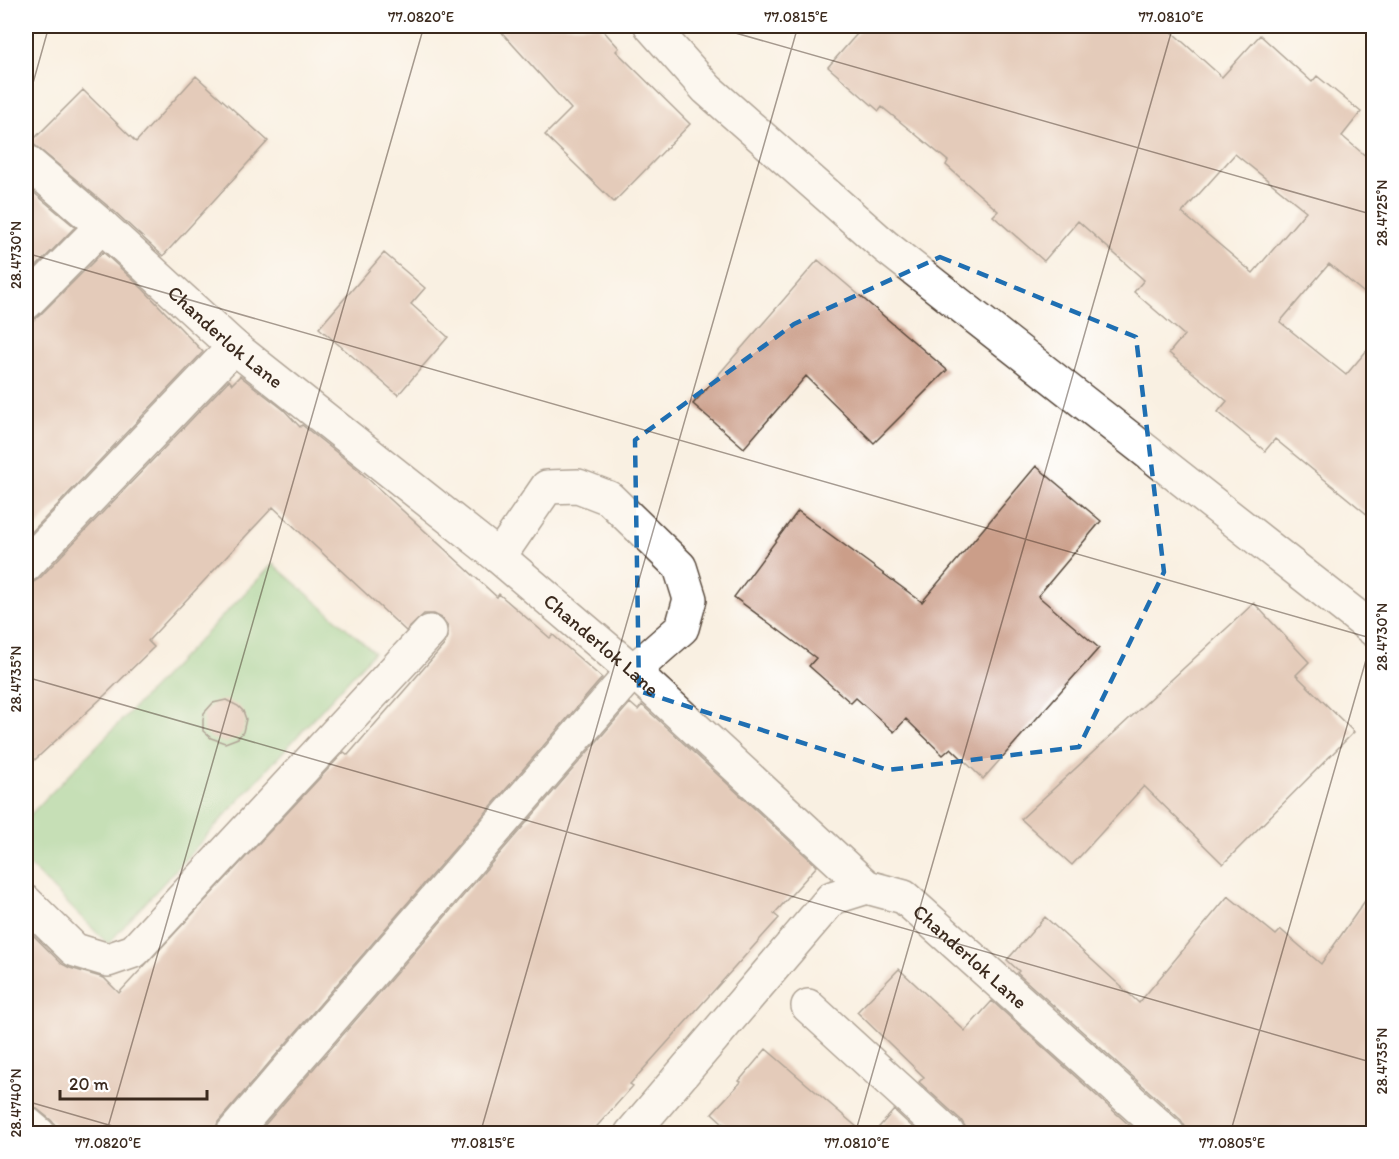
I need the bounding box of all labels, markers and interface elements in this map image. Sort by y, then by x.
text: 77.0820°E [388,8,454,26]
text: 77.0815°E [764,8,828,26]
text: 77.0810°E [1139,8,1203,26]
text: 28.4725°N [1373,180,1391,246]
text: 28.4730°N [7,221,25,289]
street label: Chanderlok Lane [163,280,288,393]
street label: Chanderlok Lane [539,588,664,701]
text: 28.4730°N [1373,603,1391,671]
text: 28.4735°N [7,646,25,712]
street label: Chanderlok Lane [908,899,1032,1014]
text: 28.4735°N [1373,1028,1391,1094]
scale bar [60,1063,207,1101]
text: 28.4740°N [7,1068,25,1138]
text: 20 m [69,1073,109,1095]
text: 77.0820°E [75,1134,141,1152]
text: 77.0815°E [451,1134,515,1152]
text: 77.0810°E [825,1134,889,1152]
text: 77.0805°E [1199,1134,1265,1152]

